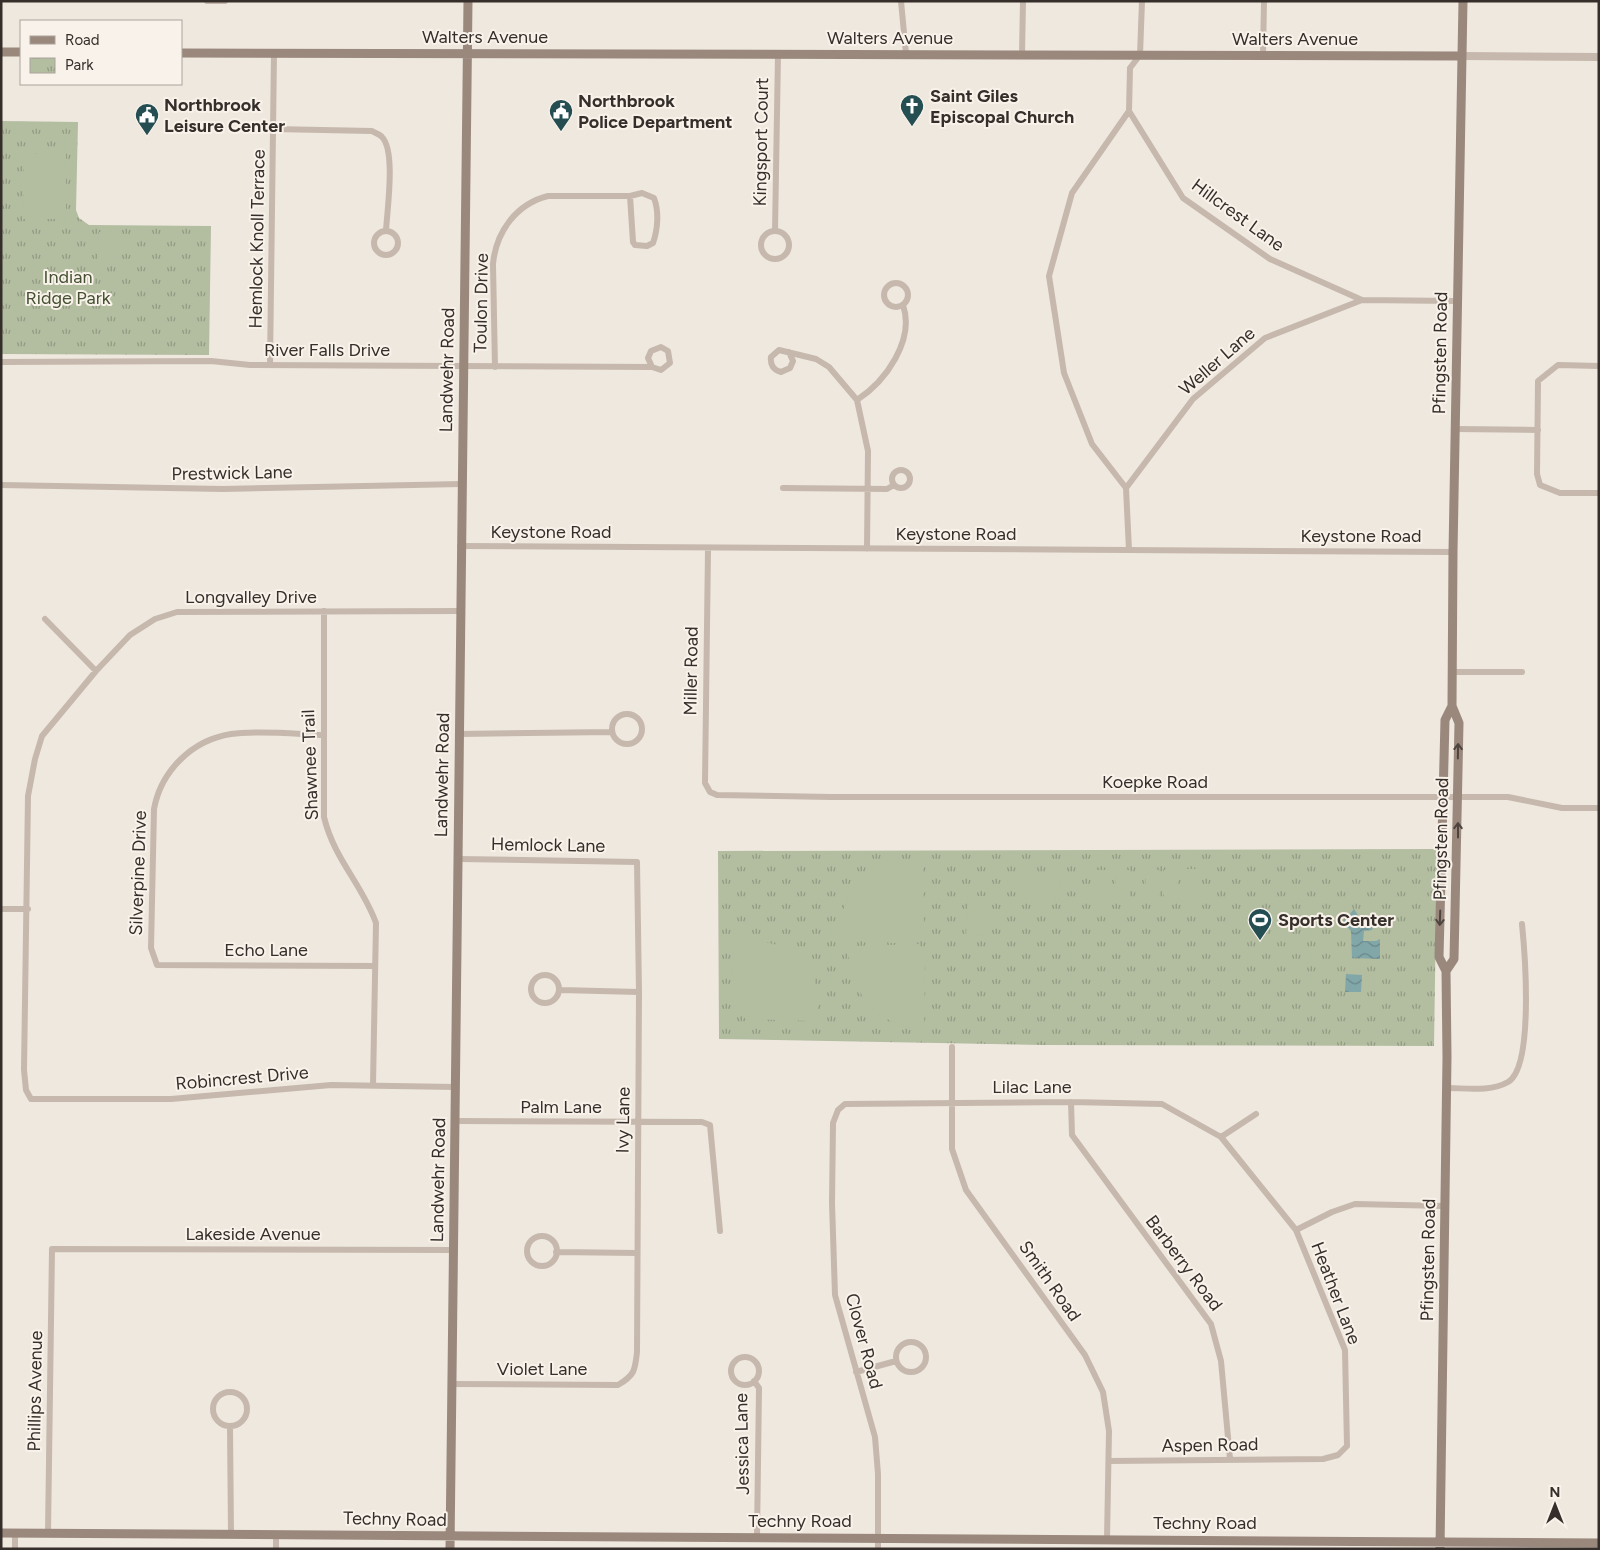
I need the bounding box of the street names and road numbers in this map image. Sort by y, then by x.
street label: Walters Avenue [422,26,548,48]
street label: Walters Avenue [827,27,953,49]
street label: Walters Avenue [1232,28,1358,50]
street label: Kingsport Court [749,77,773,207]
street label: Hemlock Knoll Terrace [244,149,270,329]
street label: Hillcrest Lane [1187,174,1289,256]
street label: Toulon Drive [469,253,493,353]
street label: Pfingsten Road [1428,291,1452,415]
street label: Landwehr Road [435,307,459,433]
street label: Weller Lane [1175,322,1259,400]
street label: River Falls Drive [264,339,390,361]
street label: Prestwick Lane [171,461,293,485]
street label: Keystone Road [490,521,612,543]
street label: Keystone Road [895,523,1017,545]
street label: Keystone Road [1300,525,1422,547]
street label: Longvalley Drive [185,586,317,608]
street label: Miller Road [679,626,703,716]
street label: Shawnee Trail [297,709,323,821]
street label: Landwehr Road [430,712,454,838]
street label: Koepke Road [1102,771,1208,793]
street label: Pfingsten Road [1429,777,1453,901]
street label: Silverpine Drive [125,810,151,936]
street label: Hemlock Lane [491,833,606,857]
street label: Echo Lane [224,939,308,961]
street label: Robincrest Drive [175,1061,310,1095]
street label: Lilac Lane [992,1076,1072,1098]
street label: Ivy Lane [611,1086,635,1153]
street label: Palm Lane [520,1096,602,1118]
street label: Landwehr Road [426,1117,450,1243]
street label: Pfingsten Road [1416,1198,1440,1322]
street label: Barberry Road [1141,1211,1227,1315]
street label: Lakeside Avenue [185,1223,321,1245]
street label: Smith Road [1014,1236,1086,1326]
street label: Heather Lane [1306,1239,1366,1348]
street label: Clover Road [841,1291,887,1391]
street label: Phillips Avenue [23,1330,47,1452]
street label: Violet Lane [497,1358,587,1380]
street label: Jessica Lane [730,1393,754,1495]
street label: Aspen Road [1161,1433,1259,1457]
street label: Techny Road [343,1507,447,1531]
street label: Techny Road [748,1510,852,1532]
street label: Techny Road [1153,1512,1257,1534]

